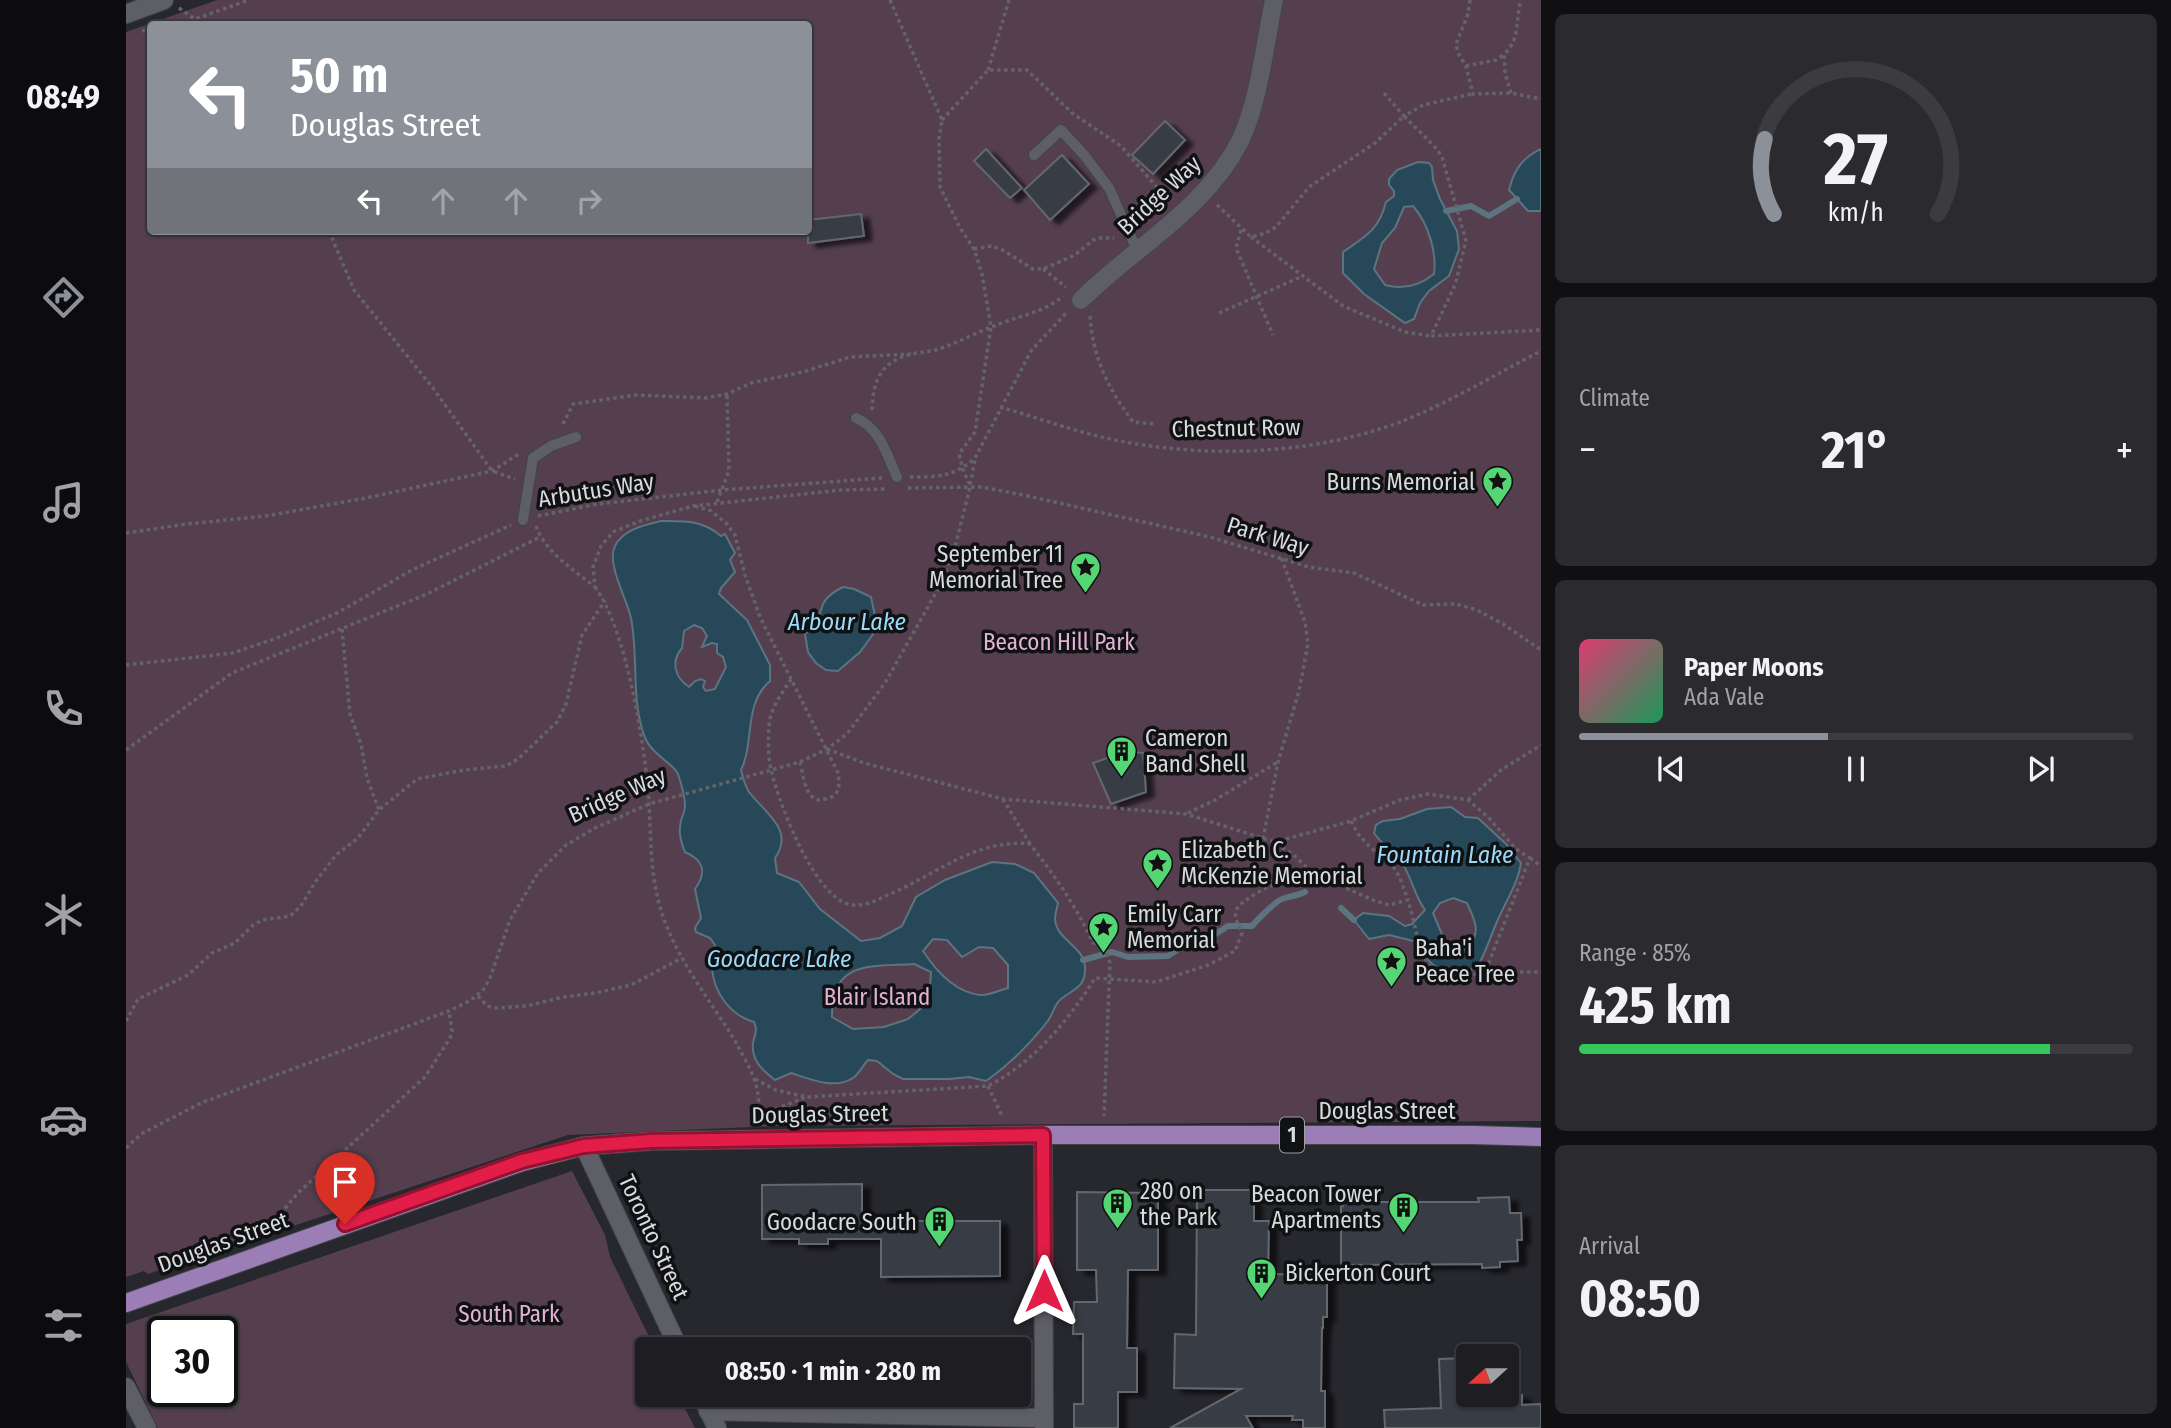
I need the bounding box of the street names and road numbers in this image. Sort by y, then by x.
street label: Bridge Way [1112,149,1207,241]
street label: Chestnut Row [1171,413,1301,443]
street label: Arbutus Way [536,467,657,513]
street label: Park Way [1224,510,1313,562]
street label: Bridge Way [564,761,671,829]
street label: Douglas Street [1318,1097,1456,1125]
street label: Douglas Street [751,1099,889,1129]
road number: 1 [1280,1118,1304,1152]
street label: Toronto Street [613,1170,695,1304]
street label: Douglas Street [154,1205,293,1279]

